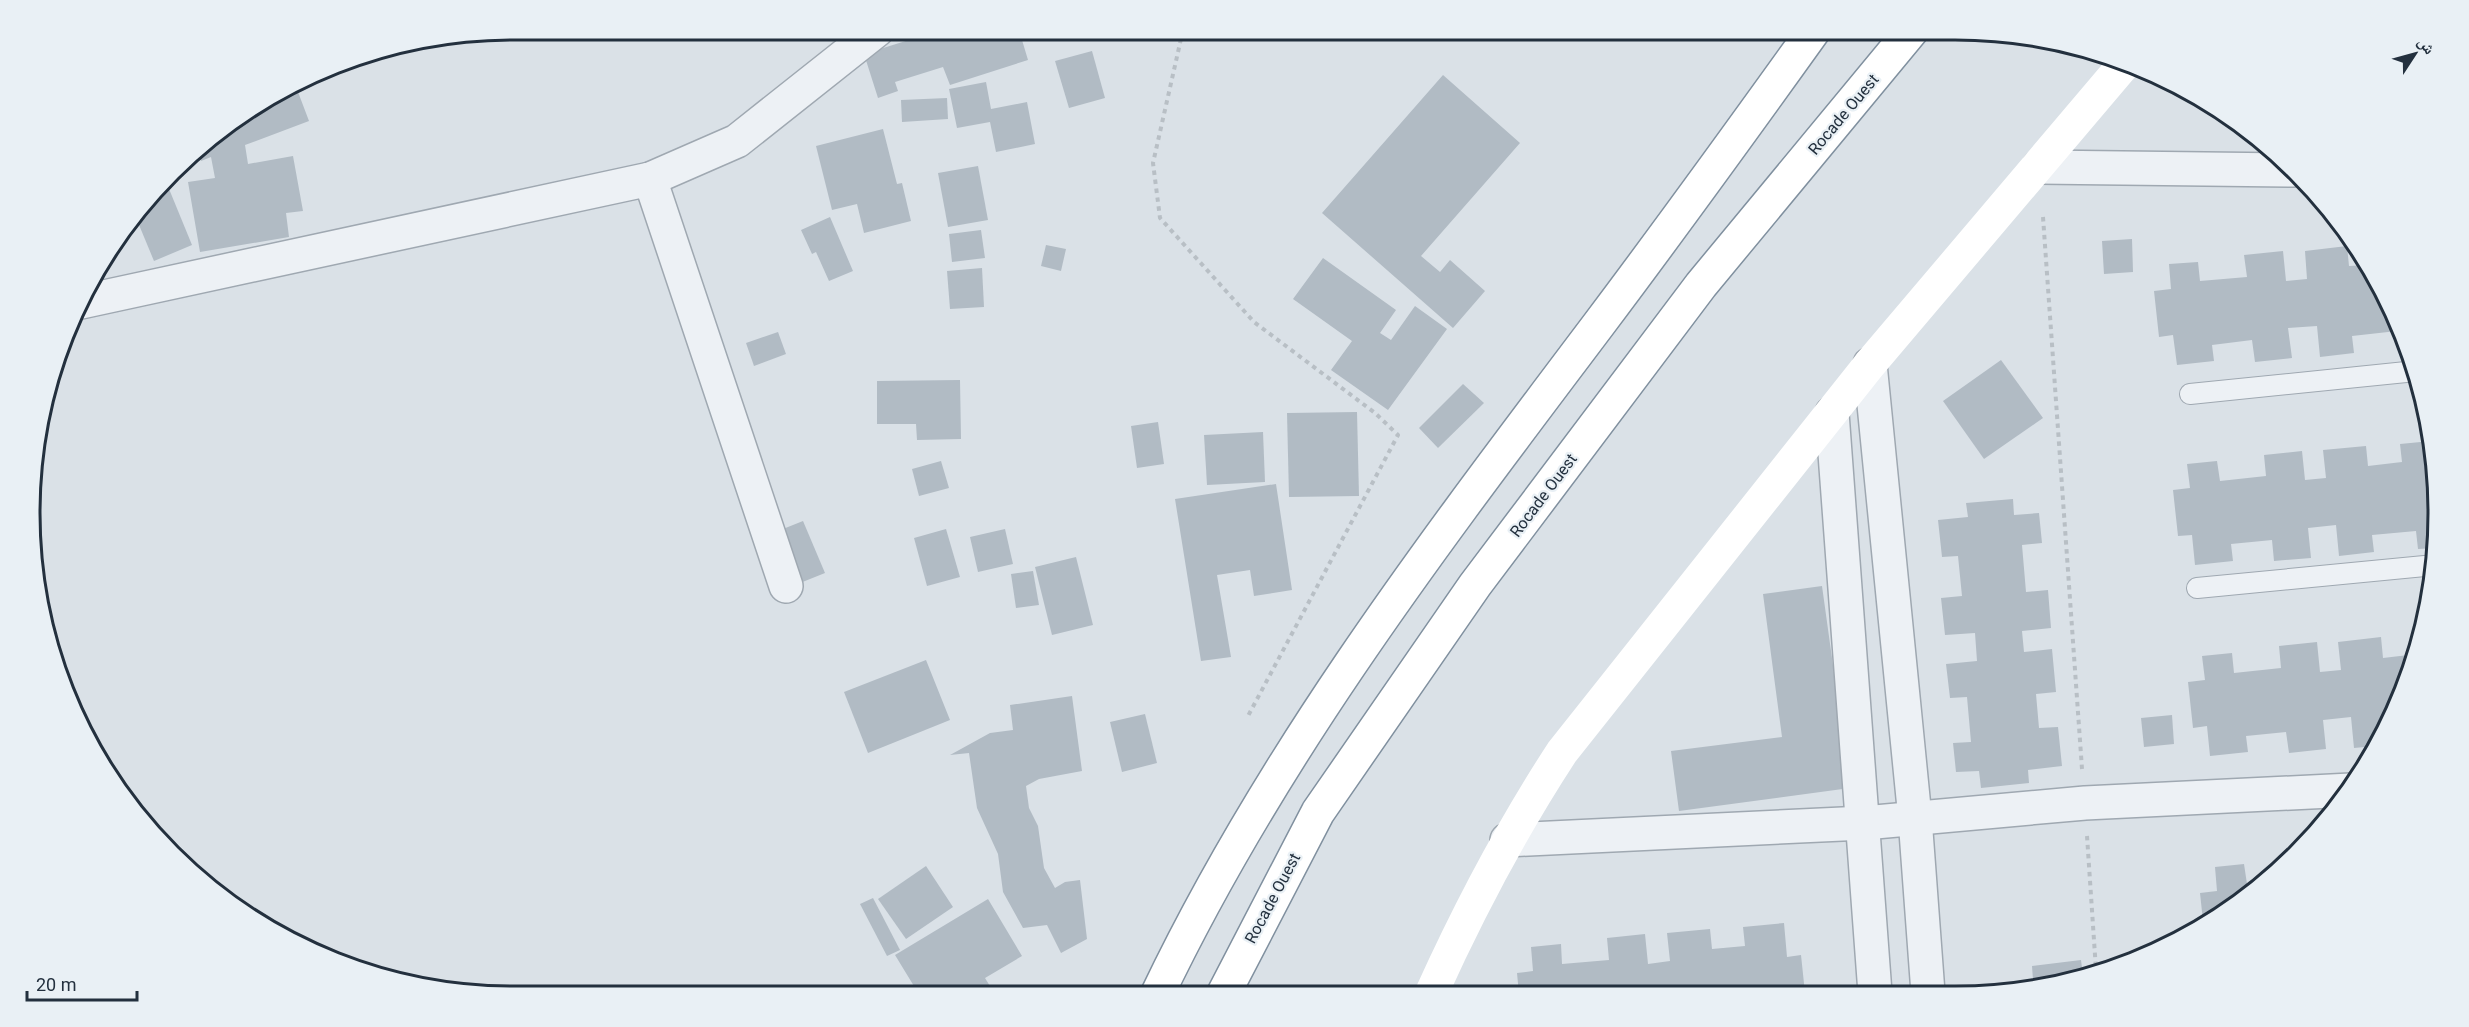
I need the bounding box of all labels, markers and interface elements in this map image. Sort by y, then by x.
north arrow [2385,24,2445,84]
text: ش [2414,33,2439,58]
street label: Rocade Ouest [1804,70,1883,158]
street label: Rocade Ouest [1506,450,1581,541]
street label: Rocade Ouest [1241,850,1304,947]
scale bar [27,964,136,1002]
text: 20 m [36,974,76,995]

